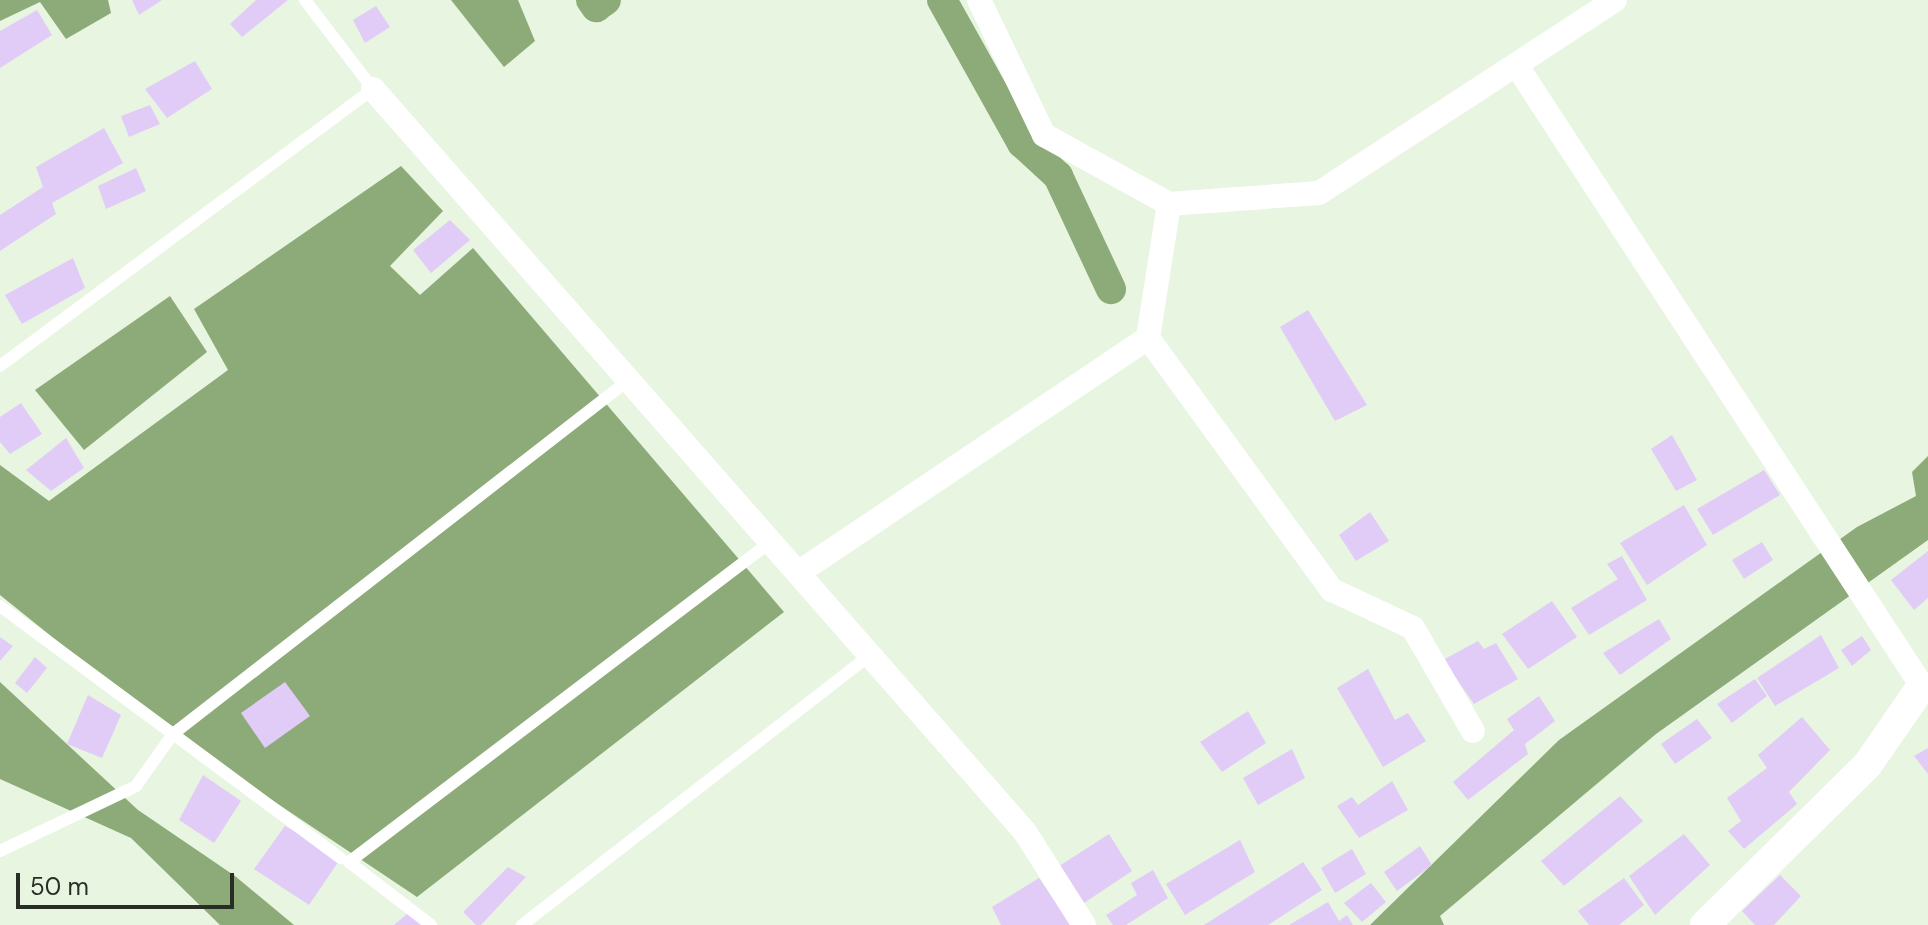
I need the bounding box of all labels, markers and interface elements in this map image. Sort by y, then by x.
scale bar [20,857,238,907]
text: 50 m [30,871,89,902]

